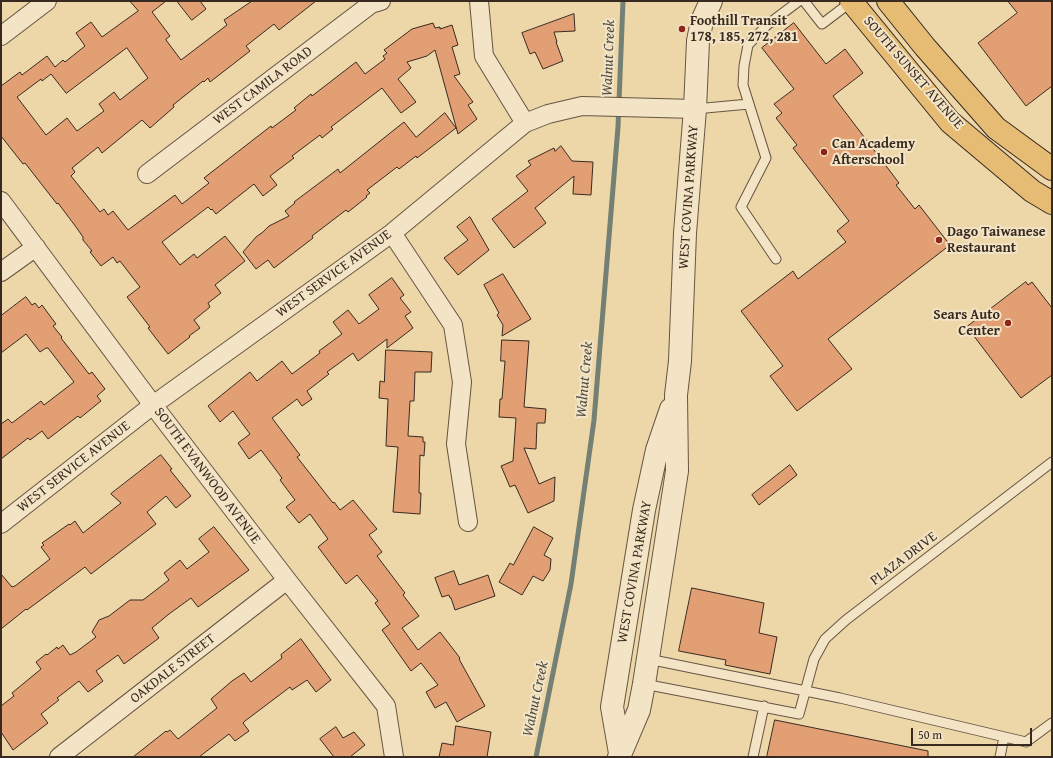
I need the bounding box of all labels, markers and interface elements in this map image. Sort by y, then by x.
place label: Foothill Transit 178, 185, 272, 281 [690,13,798,46]
street label: SOUTH SUNSET AVENUE [859,13,967,133]
water label: Walnut Creek [599,20,619,96]
marker: Foothill Transit 178, 185, 272, 281 [677,24,687,34]
street label: WEST CAMILA ROAD [210,43,316,129]
street label: WEST COVINA PARKWAY [676,124,702,270]
place label: Can Academy Afterschool [832,136,915,168]
marker: Can Academy Afterschool [819,147,829,157]
place label: Dago Taiwanese Restaurant [947,224,1046,256]
street label: WEST SERVICE AVENUE [273,226,395,322]
marker: Dago Taiwanese Restaurant [934,235,944,245]
place label: Sears Auto Center [933,307,1000,340]
marker: Sears Auto Center [1003,318,1013,328]
water label: Walnut Creek [573,341,597,419]
street label: SOUTH EVANWOOD AVENUE [150,404,264,548]
street label: WEST SERVICE AVENUE [14,418,134,516]
street label: WEST COVINA PARKWAY [614,499,656,645]
street label: PLAZA DRIVE [867,529,941,589]
street label: OAKDALE STREET [127,631,219,707]
water label: Walnut Creek [519,660,553,738]
scale bar [913,720,1034,746]
text: 50 m [918,726,942,743]

